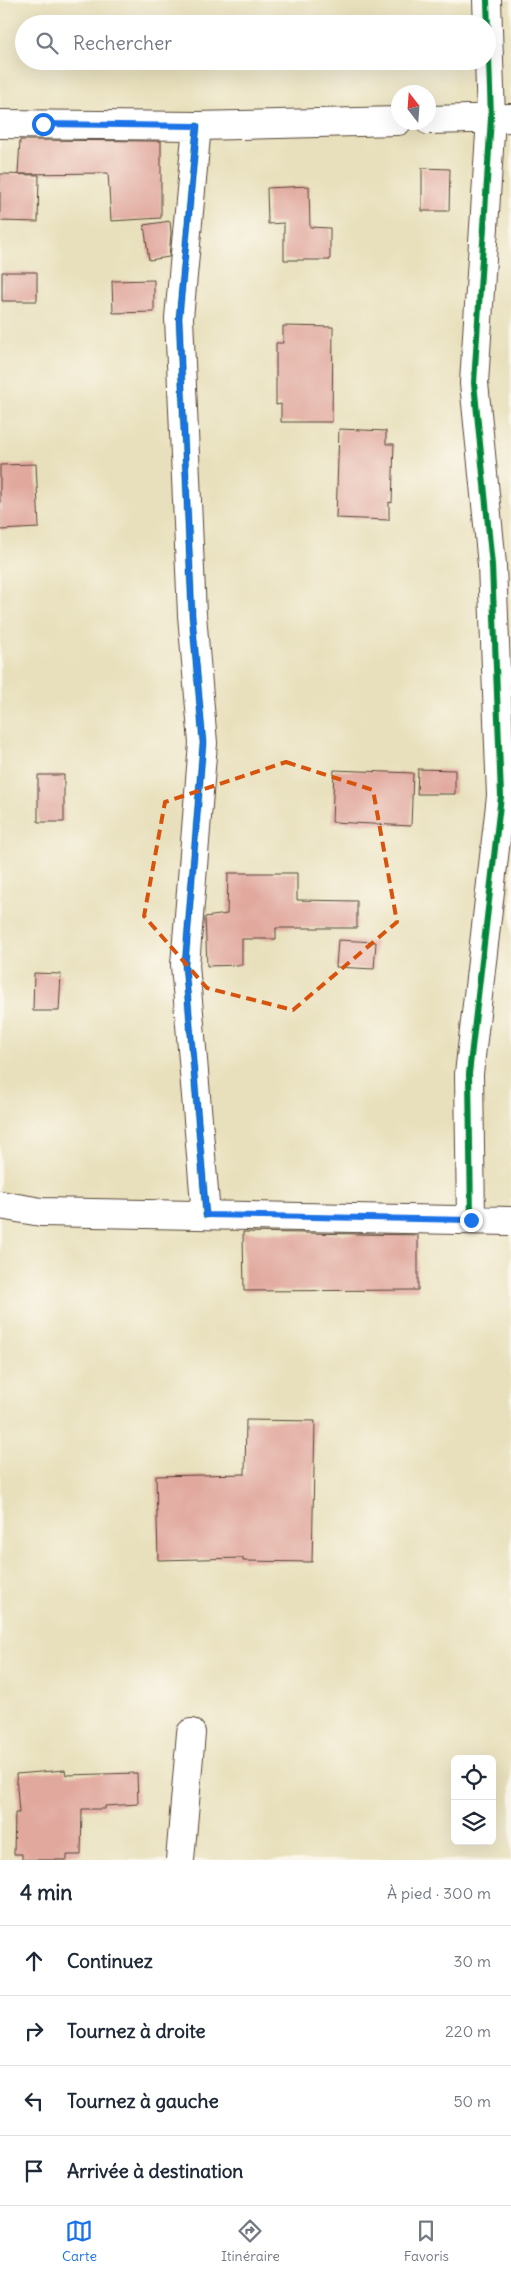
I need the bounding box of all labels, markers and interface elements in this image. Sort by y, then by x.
search box [15,15,496,70]
icon: search [33,29,61,57]
text: Rechercher [73,31,172,55]
north arrow [391,85,436,130]
route start [32,113,55,136]
route end [460,1209,483,1232]
map controls [451,1755,496,1845]
button: locate [451,1755,496,1800]
button: layers [451,1800,496,1845]
text: 4 min [20,1879,72,1906]
text: À pied · 300 m [387,1883,491,1903]
icon: ahead [20,1947,48,1975]
text: Continuez [67,1949,153,1973]
text: 30 m [454,1951,491,1971]
icon: right [20,2017,48,2045]
text: Tournez à droite [67,2019,206,2043]
text: 220 m [445,2021,491,2041]
icon: left [20,2087,48,2115]
text: Tournez à gauche [67,2089,219,2113]
text: 50 m [453,2091,491,2111]
icon: arrive [20,2157,48,2185]
text: Arrivée à destination [67,2159,243,2183]
tab: Carte [62,2217,97,2265]
tab: Itinéraire [221,2217,280,2265]
tab: Favoris [404,2217,449,2265]

